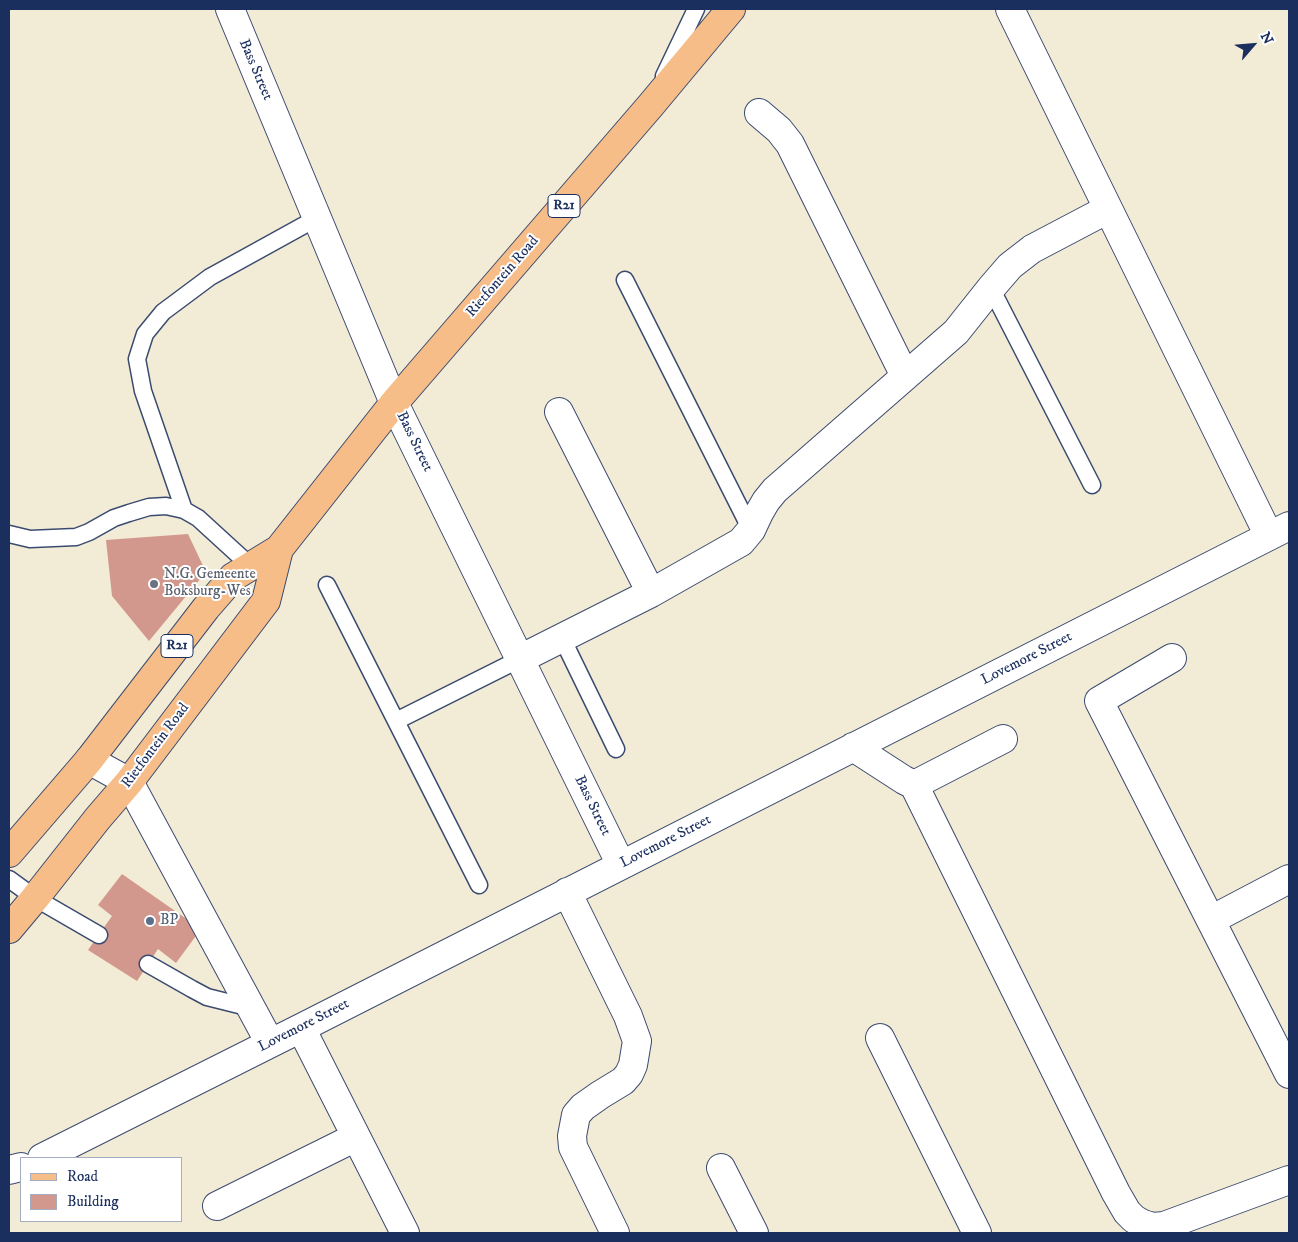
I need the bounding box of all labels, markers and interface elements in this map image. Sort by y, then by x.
north arrow [1228,20,1278,70]
text: N [1256,29,1277,47]
street label: Bass Street [234,37,276,103]
road number: R21 [548,195,580,218]
street label: Rietfontein Road [463,233,543,321]
street label: Bass Street [392,409,436,475]
place label: N.G. Gemeente Boksburg-Wes [164,566,256,601]
marker: N.G. Gemeente Boksburg-Wes [148,578,160,590]
street label: Lovemore Street [978,628,1076,690]
road number: R21 [161,634,193,658]
street label: Rietfontein Road [118,700,194,792]
street label: Bass Street [570,773,614,839]
street label: Lovemore Street [617,811,715,873]
place label: BP [160,912,178,930]
marker: BP [144,915,156,927]
street label: Lovemore Street [255,995,353,1057]
legend [20,1157,182,1222]
text: Road [67,1167,98,1186]
text: Building [67,1192,119,1211]

